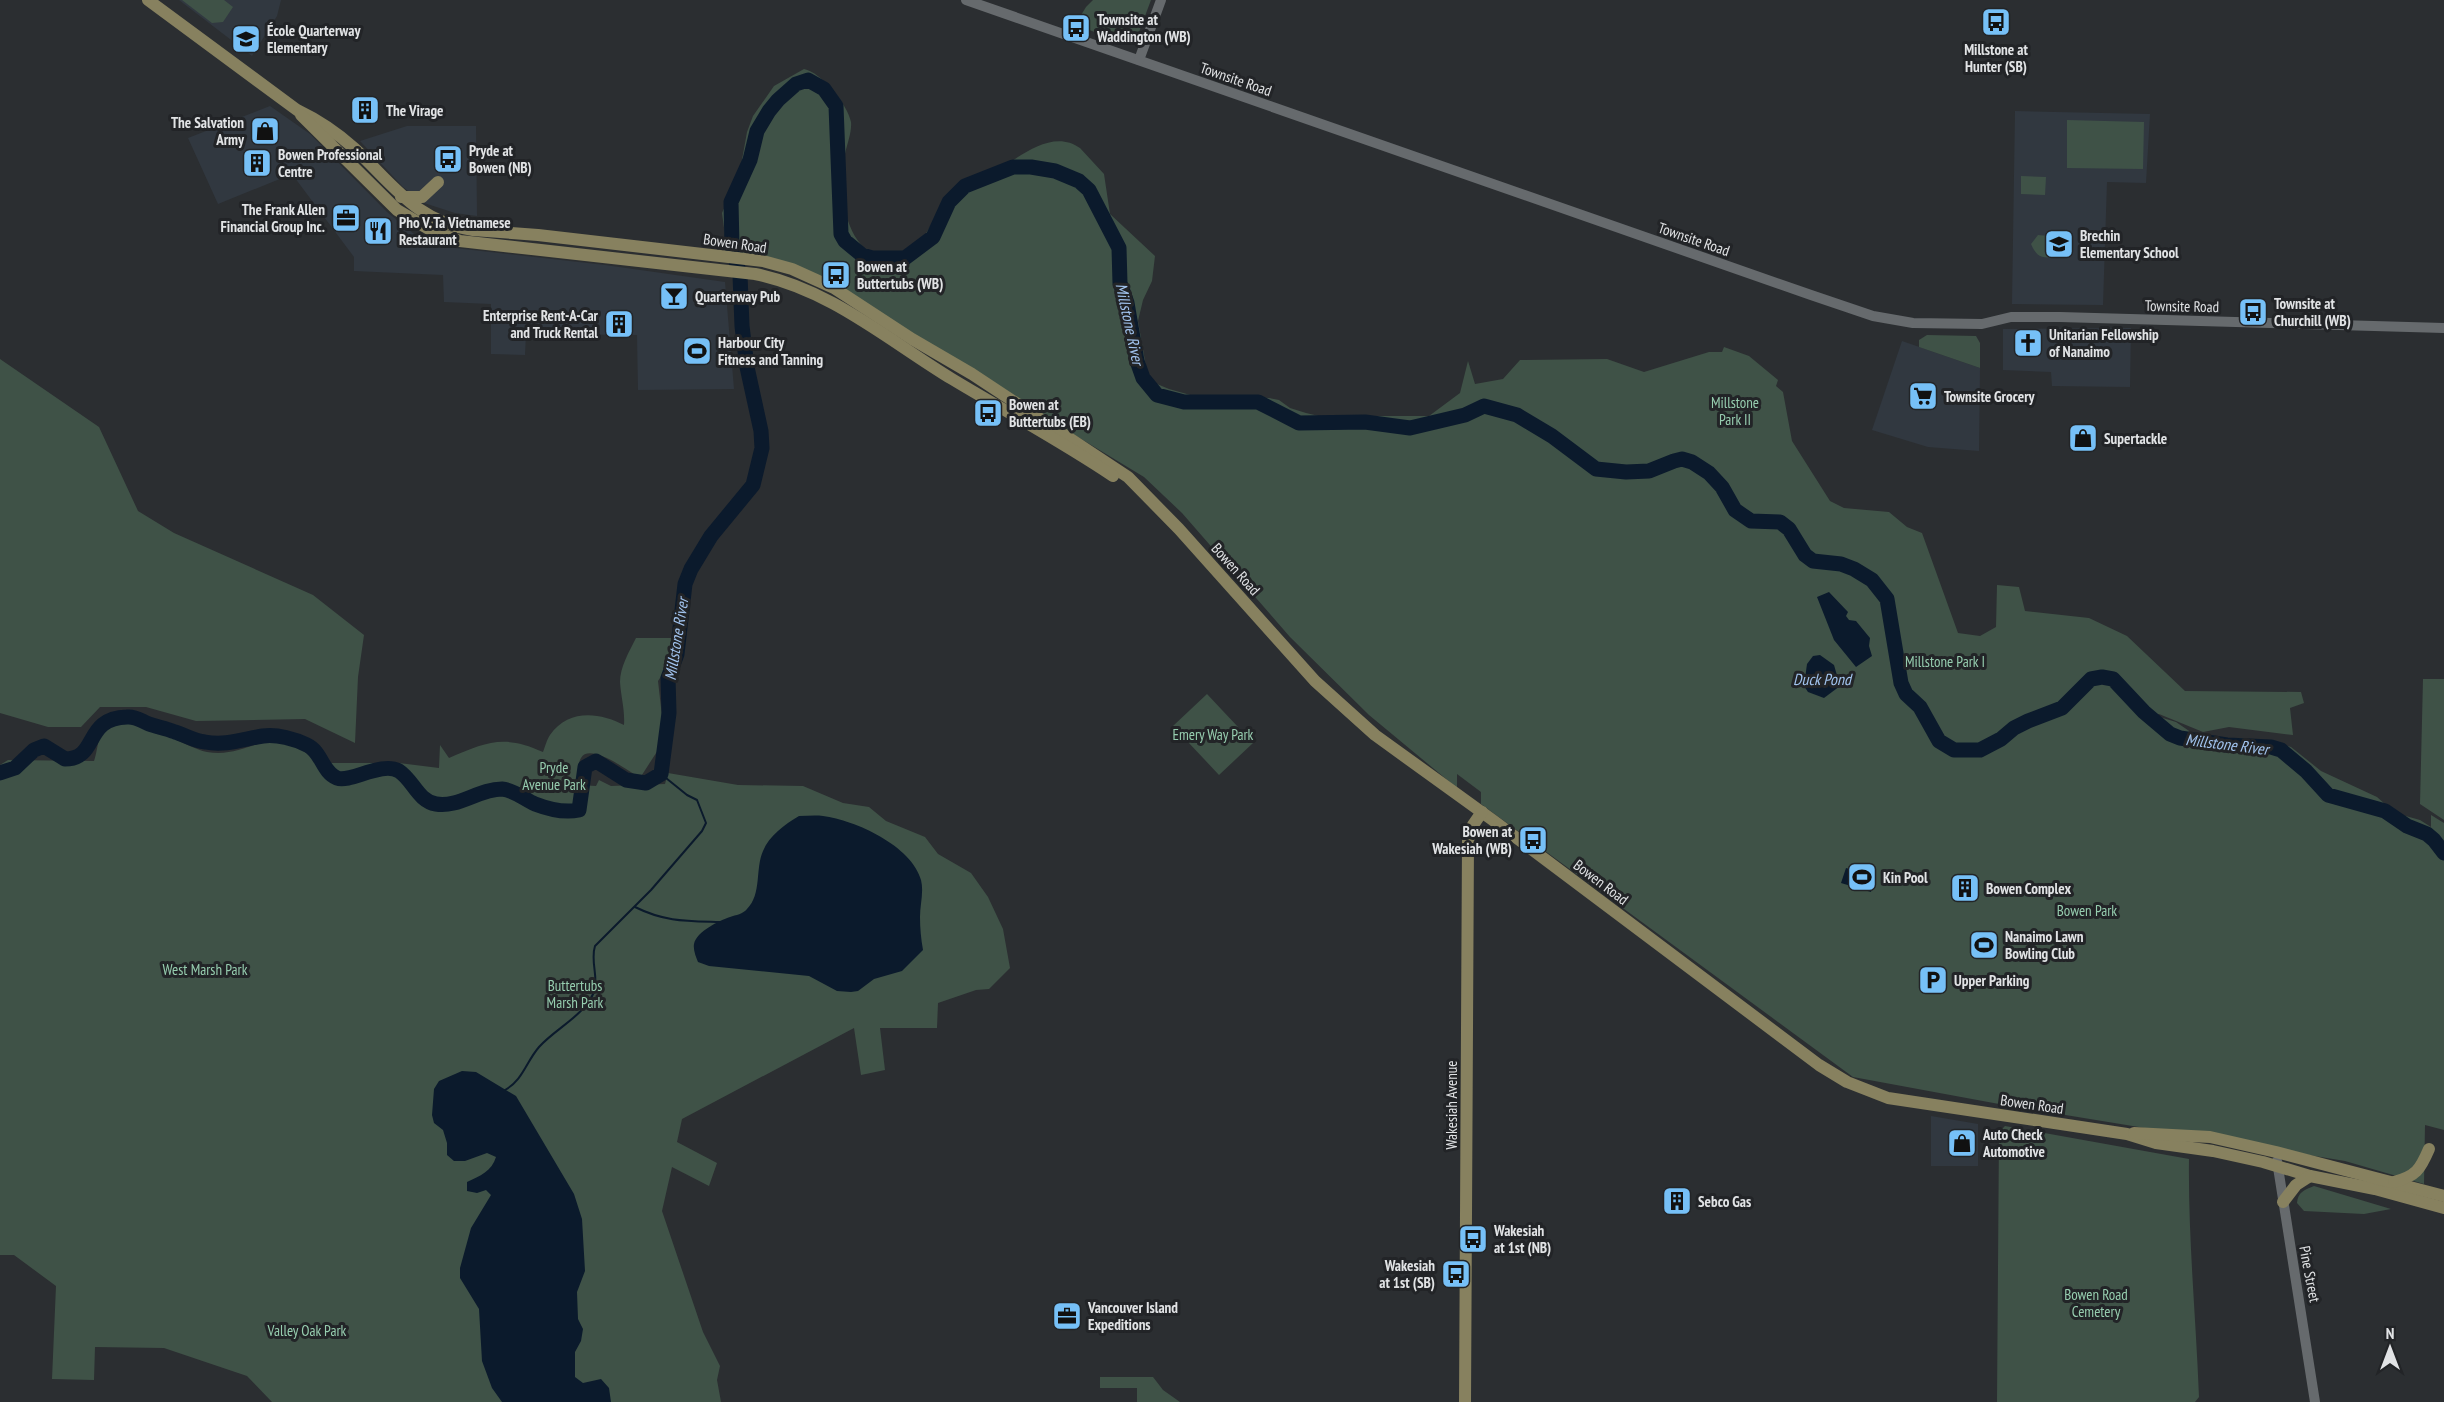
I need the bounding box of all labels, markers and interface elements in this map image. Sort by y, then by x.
bus stop icon: Millstone at Hunter (SB) [1980,6,2012,38]
place label: Townsite at Waddington (WB) [1096,10,1191,46]
bus stop icon: Townsite at Waddington (WB) [1060,12,1092,44]
place label: École Quarterway Elementary [267,21,361,57]
school or university icon: École Quarterway Elementary [230,23,262,55]
place label: Millstone at Hunter (SB) [1964,40,2028,76]
street label: Townsite Road [1198,58,1274,100]
building icon: The Virage [349,94,381,126]
place label: The Virage [386,101,444,120]
place label: The Salvation Army [171,113,245,149]
shop icon: The Salvation Army [249,115,281,147]
place label: Pryde at Bowen (NB) [469,141,532,177]
bus stop icon: Pryde at Bowen (NB) [432,143,464,175]
place label: Bowen Professional Centre [278,145,383,181]
building icon: Bowen Professional Centre [241,147,273,179]
place label: The Frank Allen Financial Group Inc. [221,200,325,236]
office icon: The Frank Allen Financial Group Inc. [330,202,362,234]
place label: Pho V. Ta Vietnamese Restaurant [399,213,511,249]
restaurant icon: Pho V. Ta Vietnamese Restaurant [362,215,394,247]
street label: Townsite Road [1656,218,1732,260]
place label: Brechin Elementary School [2080,226,2179,262]
school or university icon: Brechin Elementary School [2043,228,2075,260]
street label: Bowen Road [702,229,768,257]
place label: Bowen at Buttertubs (WB) [857,257,943,293]
bus stop icon: Bowen at Buttertubs (WB) [820,259,852,291]
bar icon: Quarterway Pub [658,280,690,312]
water label: Millstone River [1112,281,1149,369]
place label: Quarterway Pub [695,287,780,306]
place label: Townsite at Churchill (WB) [2274,294,2351,330]
street label: Townsite Road [2145,296,2219,316]
bus stop icon: Townsite at Churchill (WB) [2237,296,2269,328]
place label: Enterprise Rent-A-Car and Truck Rental [483,306,599,342]
building icon: Enterprise Rent-A-Car and Truck Rental [603,308,635,340]
place label: Unitarian Fellowship of Nanaimo [2049,325,2159,361]
church icon: Unitarian Fellowship of Nanaimo [2012,327,2044,359]
place label: Harbour City Fitness and Tanning [718,333,824,369]
sports icon: Harbour City Fitness and Tanning [681,335,713,367]
supermarket icon: Townsite Grocery [1907,380,1939,412]
place label: Townsite Grocery [1944,387,2036,406]
park label: Millstone Park II [1711,393,1759,429]
place label: Bowen at Buttertubs (EB) [1009,395,1091,431]
bus stop icon: Bowen at Buttertubs (EB) [972,397,1004,429]
shop icon: Supertackle [2067,422,2099,454]
place label: Supertackle [2104,429,2167,448]
street label: Bowen Road [1208,539,1264,599]
water label: Millstone River [660,594,693,682]
park label: Millstone Park I [1905,652,1985,671]
water label: Duck Pond [1793,669,1853,689]
park label: Emery Way Park [1173,725,1254,744]
water label: Millstone River [2185,729,2272,759]
park label: Pryde Avenue Park [522,758,586,794]
place label: Bowen at Wakesiah (WB) [1431,822,1513,858]
bus stop icon: Bowen at Wakesiah (WB) [1517,824,1549,856]
street label: Bowen Road [1570,855,1632,909]
sports icon: Kin Pool [1846,861,1878,893]
place label: Kin Pool [1883,868,1928,887]
building icon: Bowen Complex [1949,872,1981,904]
place label: Bowen Complex [1986,879,2071,898]
park label: Bowen Park [2057,901,2117,920]
place label: Nanaimo Lawn Bowling Club [2005,927,2084,963]
sports icon: Nanaimo Lawn Bowling Club [1968,929,2000,961]
park label: West Marsh Park [163,960,248,979]
parking icon: Upper Parking [1917,964,1949,996]
place label: Upper Parking [1954,971,2030,990]
park label: Buttertubs Marsh Park [547,976,604,1012]
street label: Wakesiah Avenue [1442,1060,1461,1150]
street label: Bowen Road [1999,1090,2065,1118]
place label: Auto Check Automotive [1982,1125,2045,1161]
shop icon: Auto Check Automotive [1946,1127,1978,1159]
building icon: Sebco Gas [1661,1185,1693,1217]
place label: Sebco Gas [1698,1192,1751,1211]
place label: Wakesiah at 1st (NB) [1493,1221,1551,1257]
bus stop icon: Wakesiah at 1st (NB) [1457,1223,1489,1255]
street label: Pine Street [2295,1244,2325,1304]
place label: Wakesiah at 1st (SB) [1379,1256,1435,1292]
bus stop icon: Wakesiah at 1st (SB) [1440,1258,1472,1290]
park label: Bowen Road Cemetery [2064,1285,2128,1321]
place label: Vancouver Island Expeditions [1087,1298,1178,1334]
office icon: Vancouver Island Expeditions [1051,1300,1083,1332]
north arrow [2360,1318,2420,1378]
park label: Valley Oak Park [267,1321,347,1340]
text: N [2386,1323,2394,1343]

